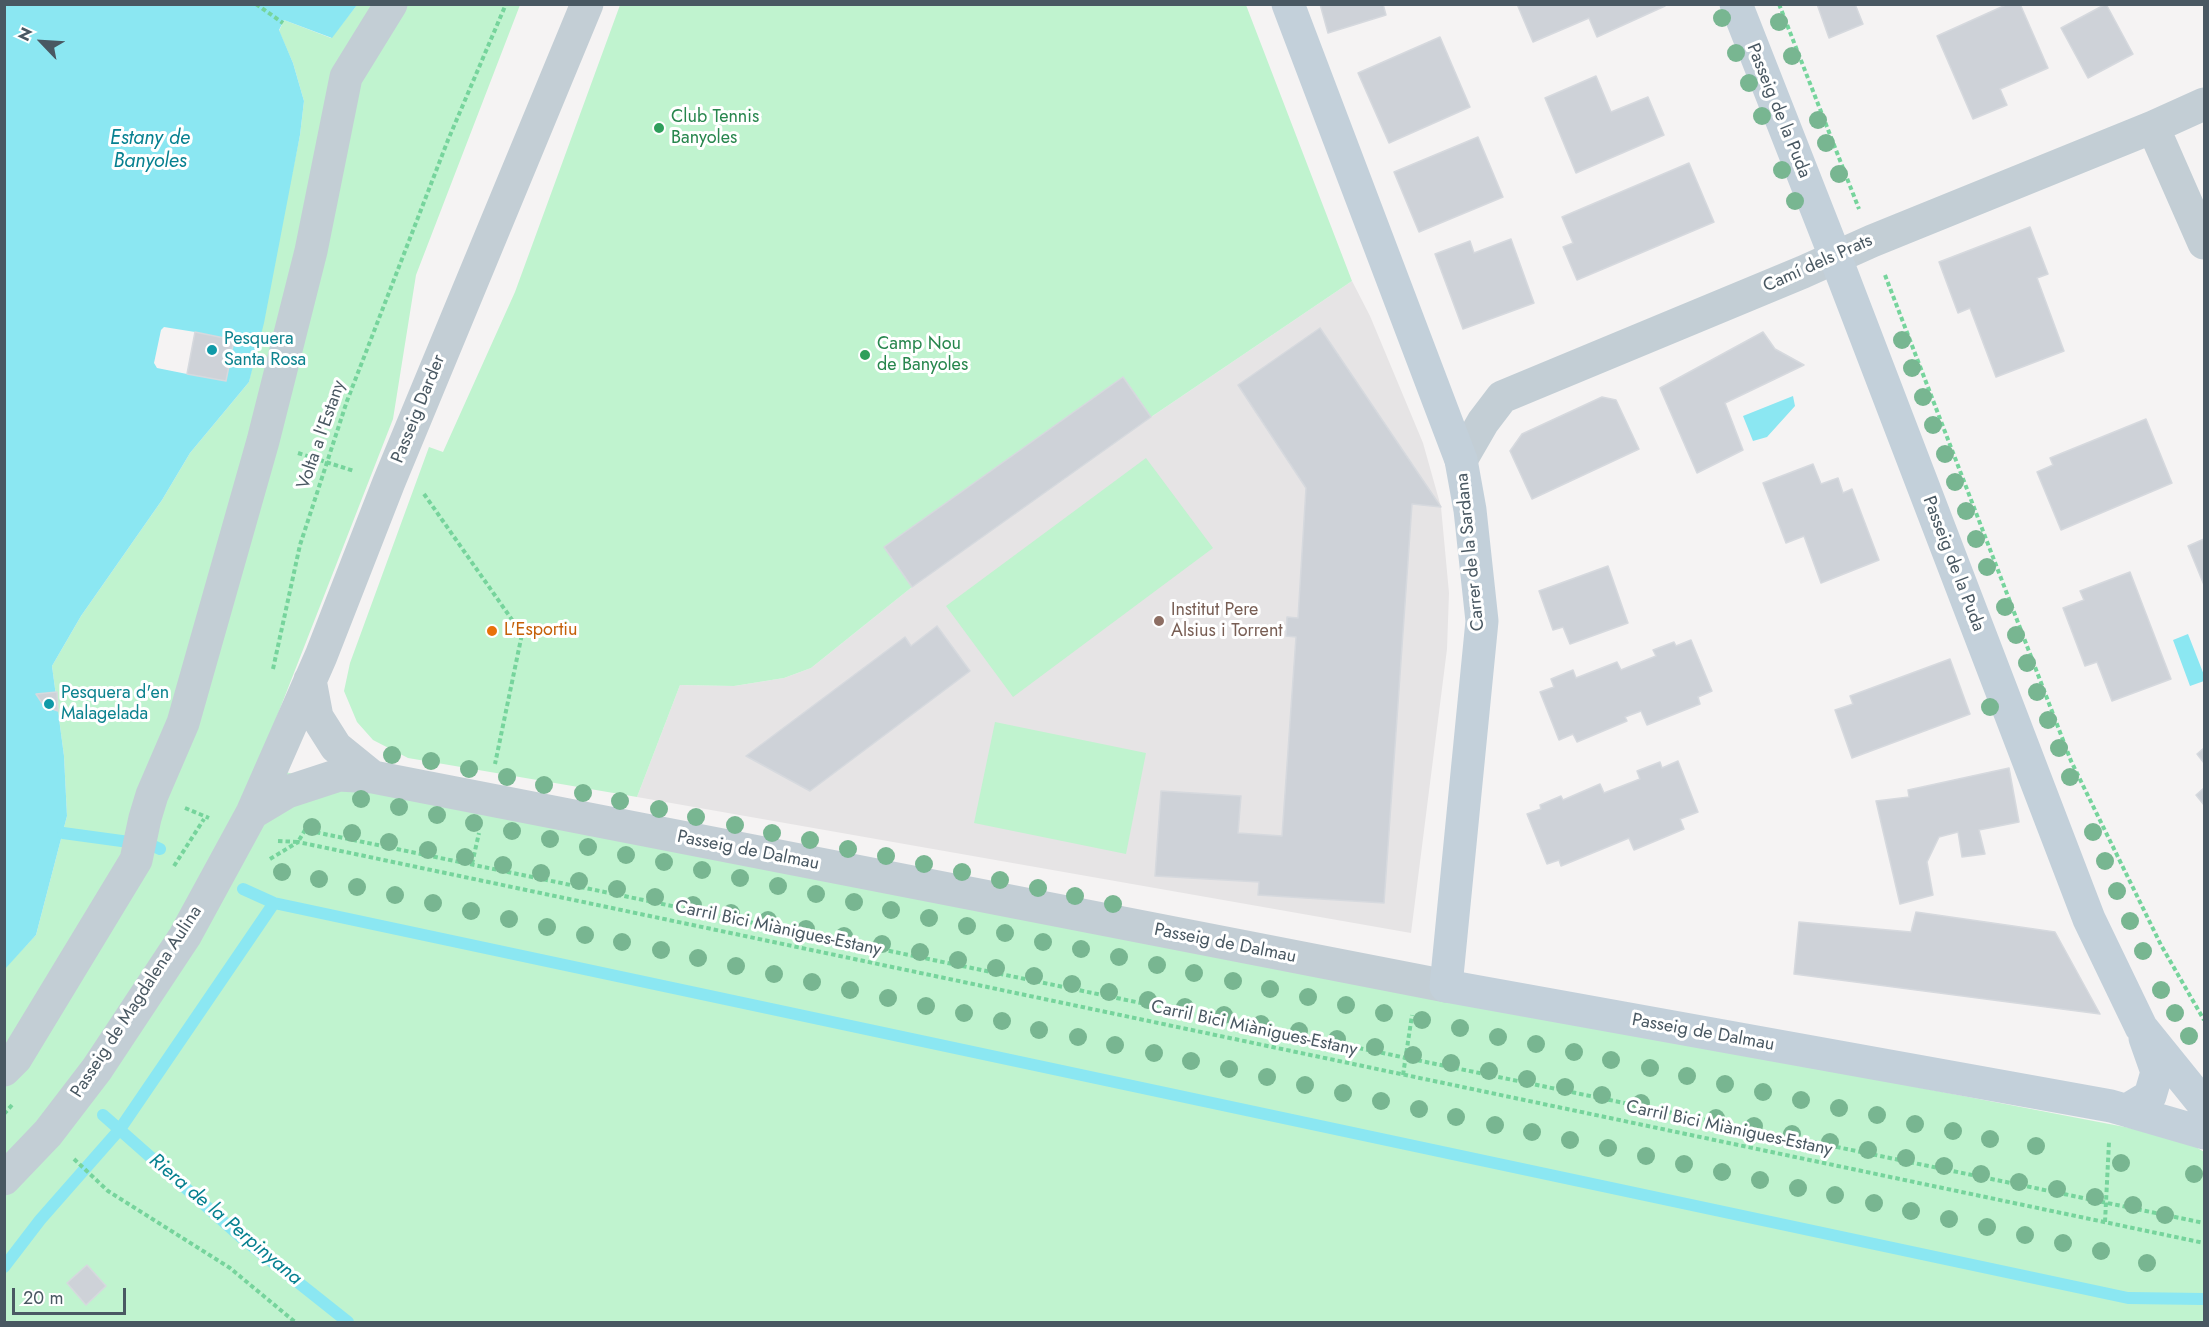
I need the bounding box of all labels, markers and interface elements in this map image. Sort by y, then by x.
north arrow [12,12,72,72]
text: N [12,24,38,45]
street label: Passeig de la Puda [1741,41,1815,181]
place label: Club Tennis Banyoles [671,107,759,150]
marker: Club Tennis Banyoles [652,121,666,135]
water label: Estany de Banyoles [110,127,190,174]
street label: Camí dels Prats [1760,230,1876,298]
place label: Pesquera Santa Rosa [224,329,306,372]
place label: Camp Nou de Banyoles [877,334,968,376]
marker: Pesquera Santa Rosa [205,343,219,357]
marker: Camp Nou de Banyoles [858,348,872,362]
street label: Passeig Darder [387,352,451,466]
street label: Volta a l'Estany [293,378,351,492]
street label: Carrer de la Sardana [1452,472,1490,632]
street label: Passeig de la Puda [1917,493,1989,635]
place label: Institut Pere Alsius i Torrent [1171,600,1283,642]
marker: Institut Pere Alsius i Torrent [1152,614,1166,628]
place label: L'Esportiu [504,620,577,642]
marker: L'Esportiu [485,624,499,638]
place label: Pesquera d'en Malagelada [61,683,169,726]
marker: Pesquera d'en Malagelada [42,697,56,711]
street label: Passeig de Dalmau [675,827,821,875]
street label: Carril Bici Miànigues-Estany [673,897,883,961]
street label: Passeig de Magdalena Aulina [67,902,207,1102]
street label: Passeig de Dalmau [1152,920,1298,968]
street label: Carril Bici Miànigues-Estany [1149,997,1359,1061]
street label: Passeig de Dalmau [1630,1010,1776,1056]
street label: Carril Bici Miànigues-Estany [1624,1097,1834,1161]
water label: Riera de la Perpinyana [144,1149,306,1291]
scale bar [15,1276,129,1314]
text: 20 m [23,1285,63,1311]

